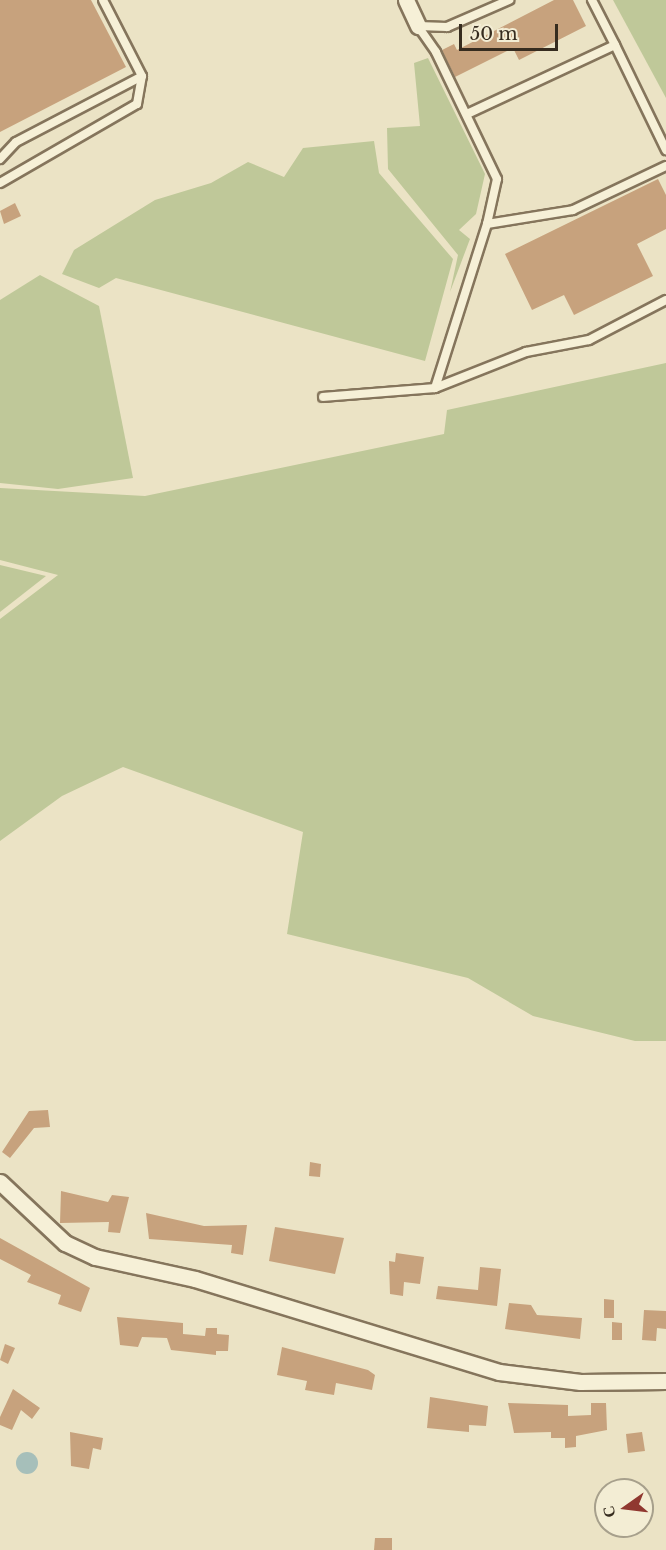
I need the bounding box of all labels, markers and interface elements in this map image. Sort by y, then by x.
scale bar [462,12,561,50]
text: 50 m [470,23,518,45]
north arrow [594,1478,654,1538]
text: С [597,1504,620,1520]

